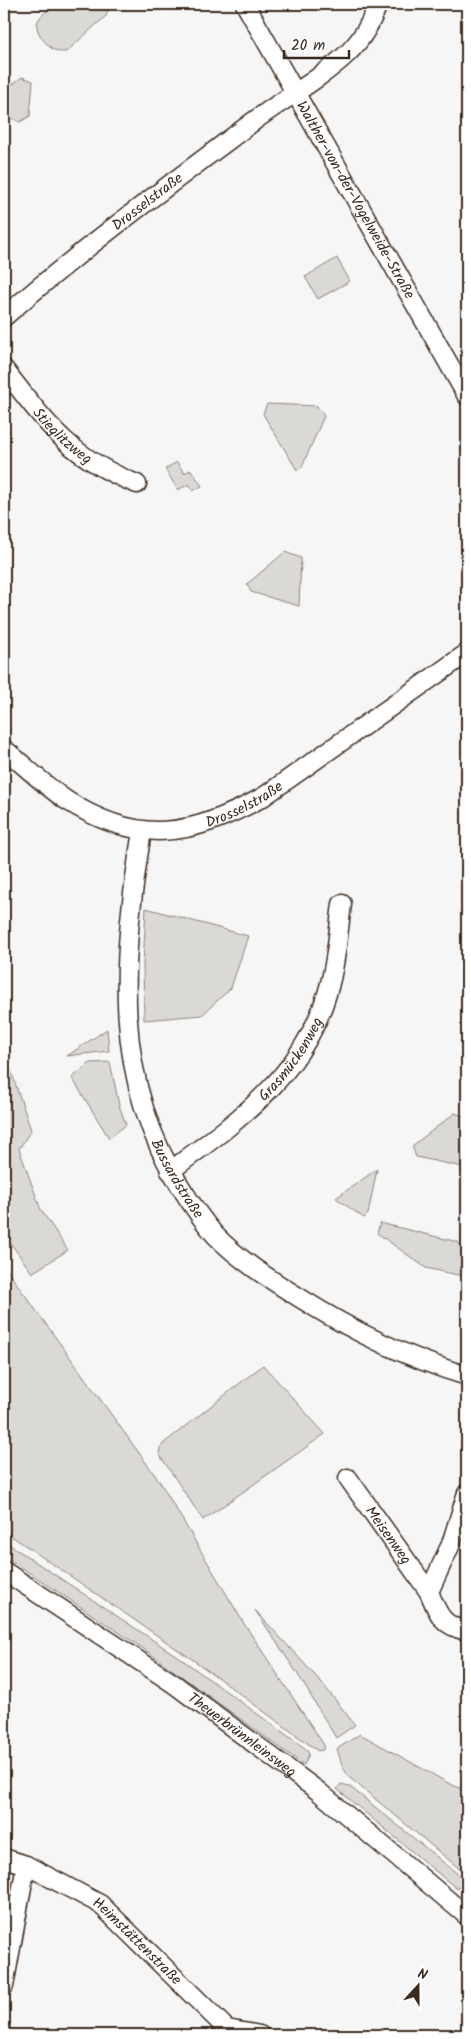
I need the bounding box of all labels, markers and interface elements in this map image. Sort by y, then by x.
scale bar [284,28,348,60]
text: 20 m [291,34,325,58]
street label: Walther-von-der-Vogelweide-Straße [289,97,421,304]
street label: Drosselstraße [107,167,189,237]
street label: Stieglitzweg [26,403,97,471]
street label: Drosselstraße [203,775,289,835]
street label: Grasmückenweg [253,1014,330,1108]
street label: Bussardstraße [144,1135,209,1224]
street label: Meisenweg [358,1501,417,1570]
street label: Theuerbrünnleinsweg [182,1687,301,1784]
street label: Heimstättenstraße [88,1891,187,1991]
north arrow [394,1962,444,2012]
text: N [414,1963,431,1987]

